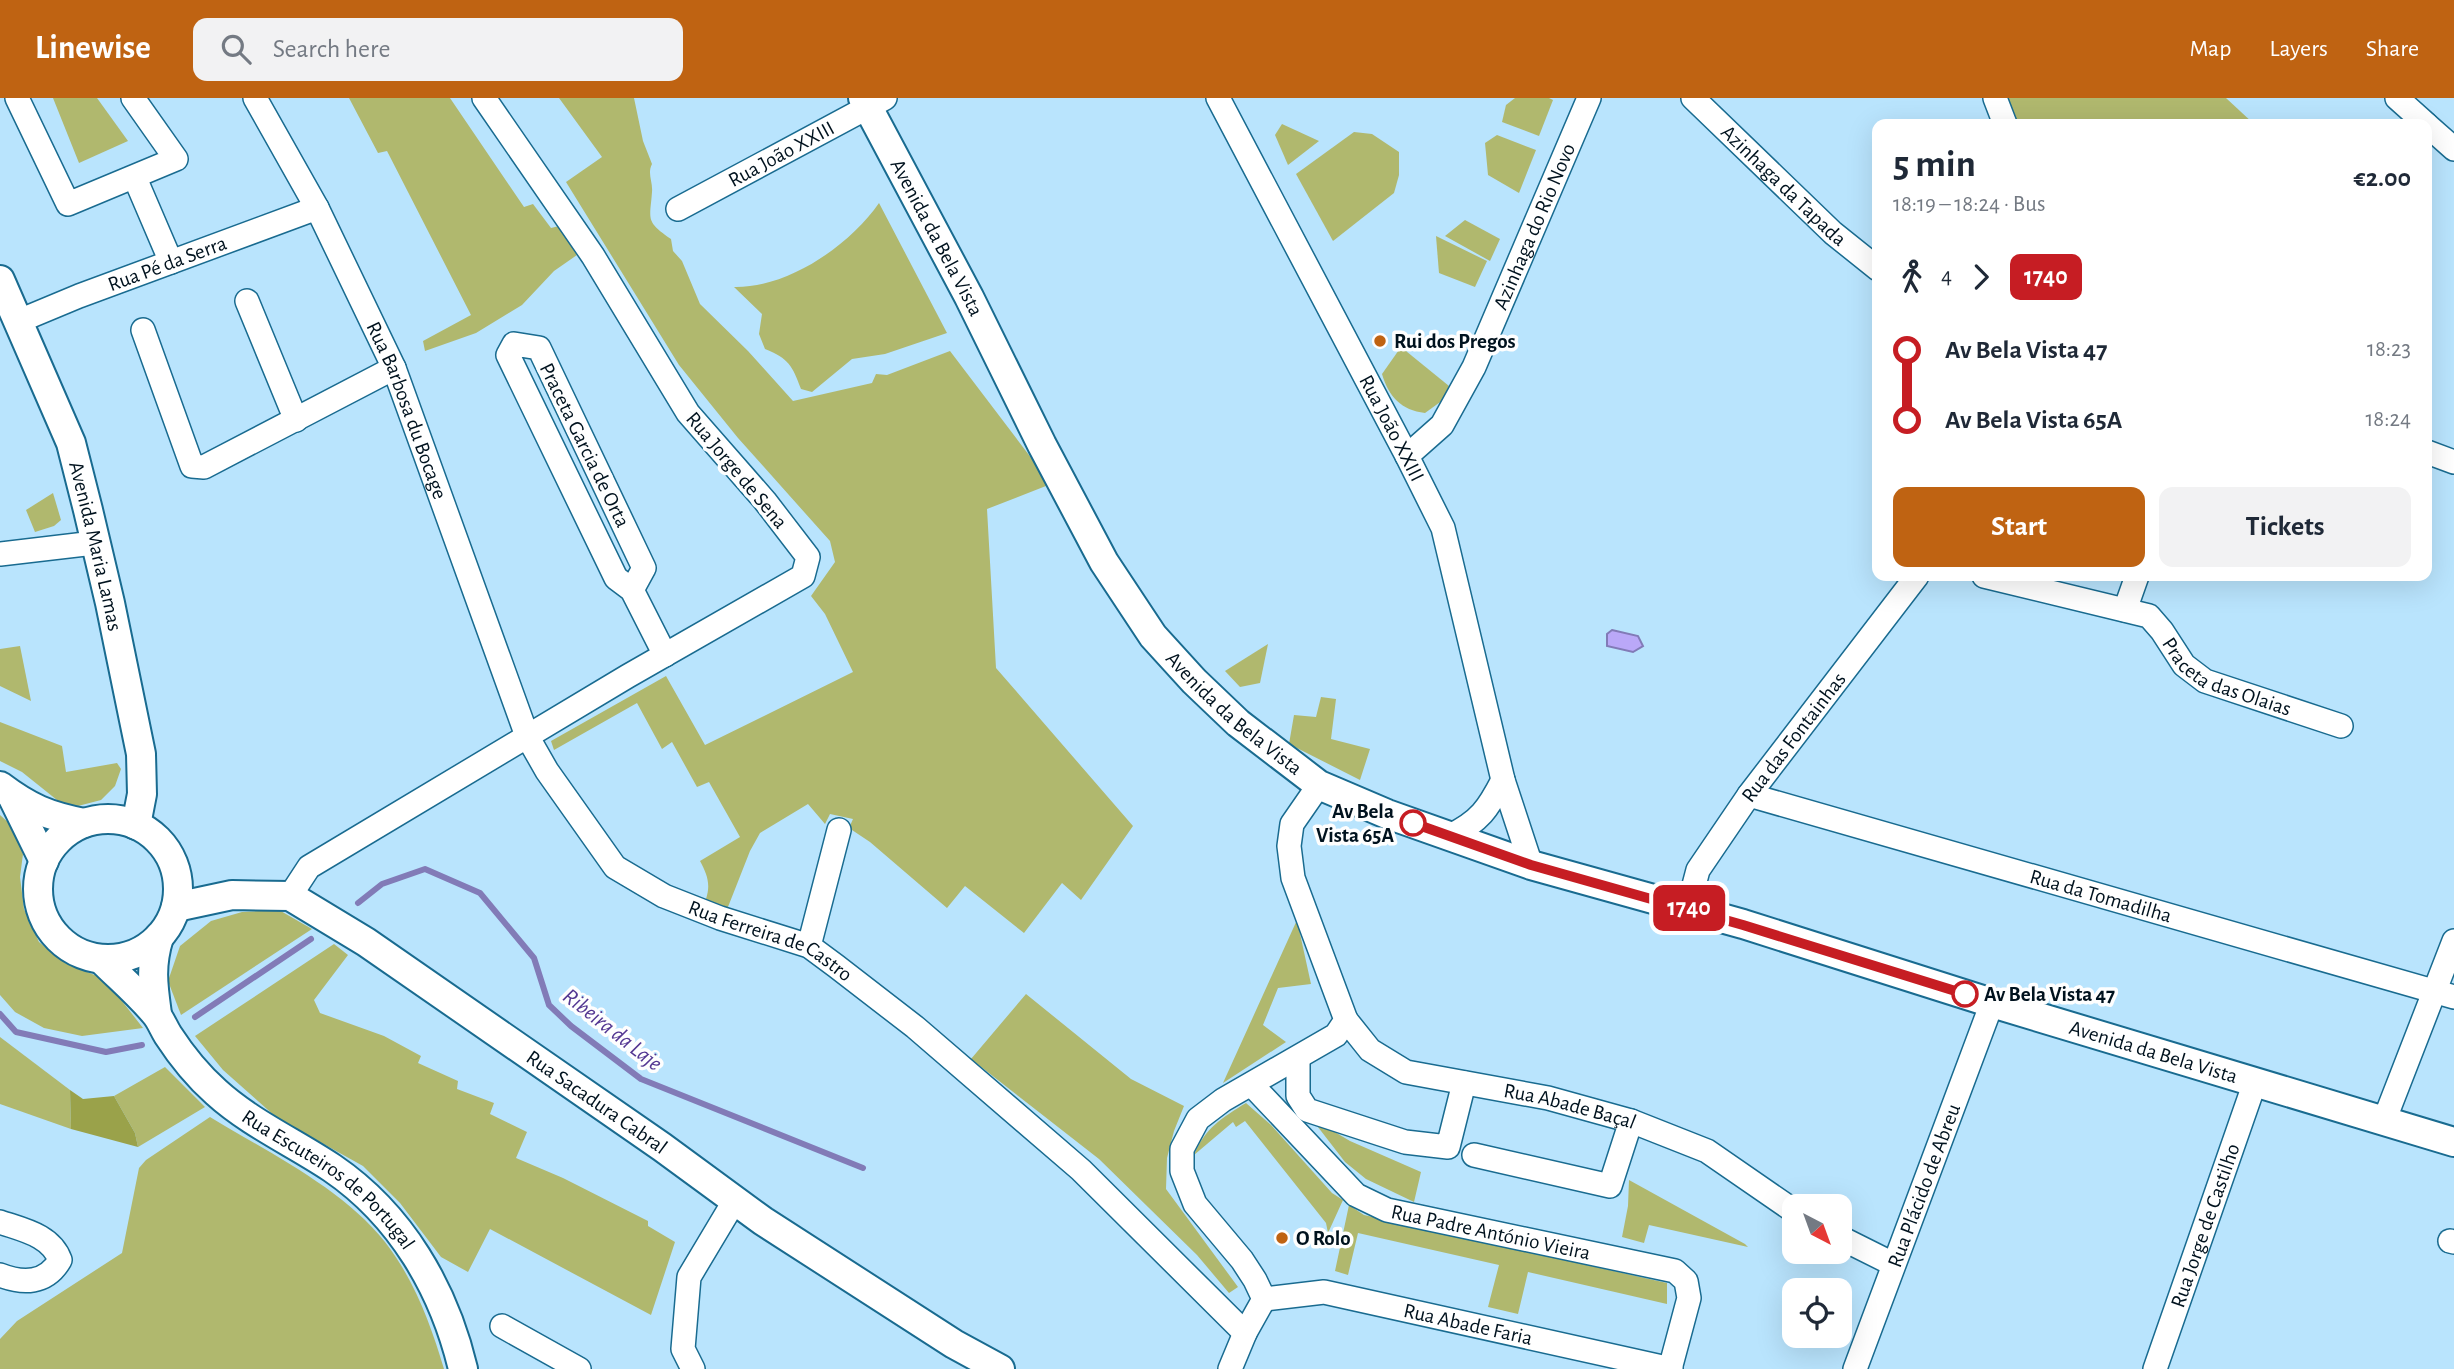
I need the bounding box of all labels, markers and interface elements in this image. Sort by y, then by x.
search box [193,18,683,81]
icon: search [217,30,255,68]
text: Linewise [35,32,151,65]
text: Search here [273,36,390,62]
text: Map [2189,37,2231,61]
text: Layers [2269,37,2328,61]
text: Share [2366,37,2419,61]
street label: Rua João XXIII [725,117,838,191]
street label: Azinhaga da Tapada [1717,121,1850,250]
street label: Azinhaga do Rio Novo [1490,140,1579,313]
text: 5 min [1893,146,1976,184]
street label: Avenida da Bela Vista [887,156,987,320]
text: €2.00 [2354,165,2411,191]
text: 18:19 – 18:24 · Bus [1893,193,2045,216]
street label: Rua Pé da Serra [105,232,230,295]
icon: walk [1893,258,1931,296]
icon: forward [1962,258,2000,296]
text: 4 [1941,265,1952,288]
text: 1740 [2024,265,2068,289]
street label: Rua Barbosa du Bocage [362,318,450,502]
place label: Rui dos Pregos [1394,331,1516,352]
marker: Rui dos Pregos [1372,333,1388,349]
text: Av Bela Vista 47 [1945,337,2107,363]
text: 18:23 [2367,338,2411,361]
street label: Praceta Garcia de Orta [536,360,634,531]
street label: Rua João XXIII [1355,371,1428,485]
text: Av Bela Vista 65A [1945,407,2122,433]
street label: Rua Jorge de Sena [682,408,792,533]
text: 18:24 [2365,408,2411,431]
street label: Avenida Maria Lamas [65,459,125,633]
button: Start [1893,487,2145,567]
button: Tickets [2159,487,2411,567]
street label: Praceta das Olaias [2158,634,2294,720]
street label: Avenida da Bela Vista [1162,648,1306,779]
street label: Rua das Fontainhas [1738,669,1850,806]
place label: Av Bela Vista 65A [1316,801,1394,846]
marker: Av Bela Vista 65A [1400,810,1426,836]
street label: Rua da Tomadilha [2027,866,2174,927]
line badge: 1740 [1640,885,1738,931]
text: 1740 [1667,896,1711,920]
street label: Rua Ferreira de Castro [685,897,856,986]
marker: Av Bela Vista 47 [1952,981,1978,1007]
place label: Av Bela Vista 47 [1984,984,2115,1005]
water label: Ribeira da Laje [558,985,666,1076]
street label: Avenida da Bela Vista [2067,1017,2240,1087]
street label: Rua Sacadura Cabral [523,1047,671,1158]
street label: Rua Abade Baçal [1502,1080,1639,1133]
street label: Rua Plácido de Abreu [1884,1101,1964,1270]
street label: Rua Escuteiros de Portugal [238,1106,418,1253]
street label: Rua Jorge de Castilho [2167,1141,2244,1310]
north arrow [1782,1194,1852,1264]
map controls [1782,1194,1852,1348]
street label: Rua Padre António Vieira [1389,1201,1593,1264]
place label: O Rolo [1296,1228,1351,1249]
marker: O Rolo [1274,1230,1290,1246]
button: locate [1782,1278,1852,1348]
street label: Rua Abade Faria [1402,1300,1535,1349]

